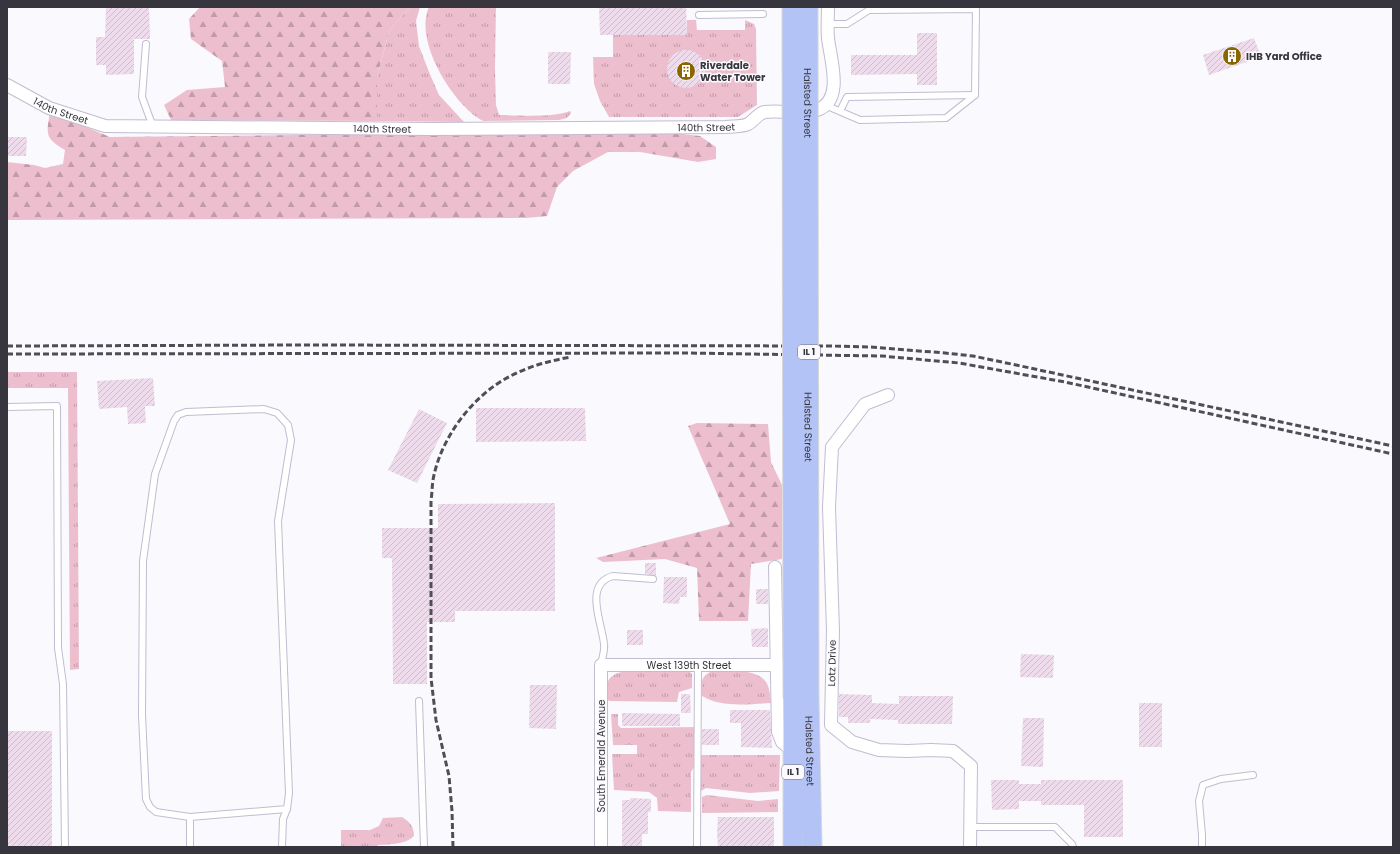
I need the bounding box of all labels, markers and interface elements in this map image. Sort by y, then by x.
building icon: IHB Yard Office [1221,45,1243,67]
place label: IHB Yard Office [1246,49,1322,64]
place label: Riverdale Water Tower [700,58,766,85]
building icon: Riverdale Water Tower [675,60,697,82]
street label: Halsted Street [801,68,816,138]
street label: 140th Street [31,93,91,128]
street label: 140th Street [677,119,736,135]
street label: 140th Street [353,121,412,136]
road number: IL 1 [798,345,820,359]
street label: Halsted Street [801,392,816,462]
street label: Lotz Drive [824,640,840,686]
street label: West 139th Street [647,658,732,673]
street label: South Emerald Avenue [594,700,609,812]
street label: Halsted Street [802,716,818,786]
road number: IL 1 [782,765,804,779]

